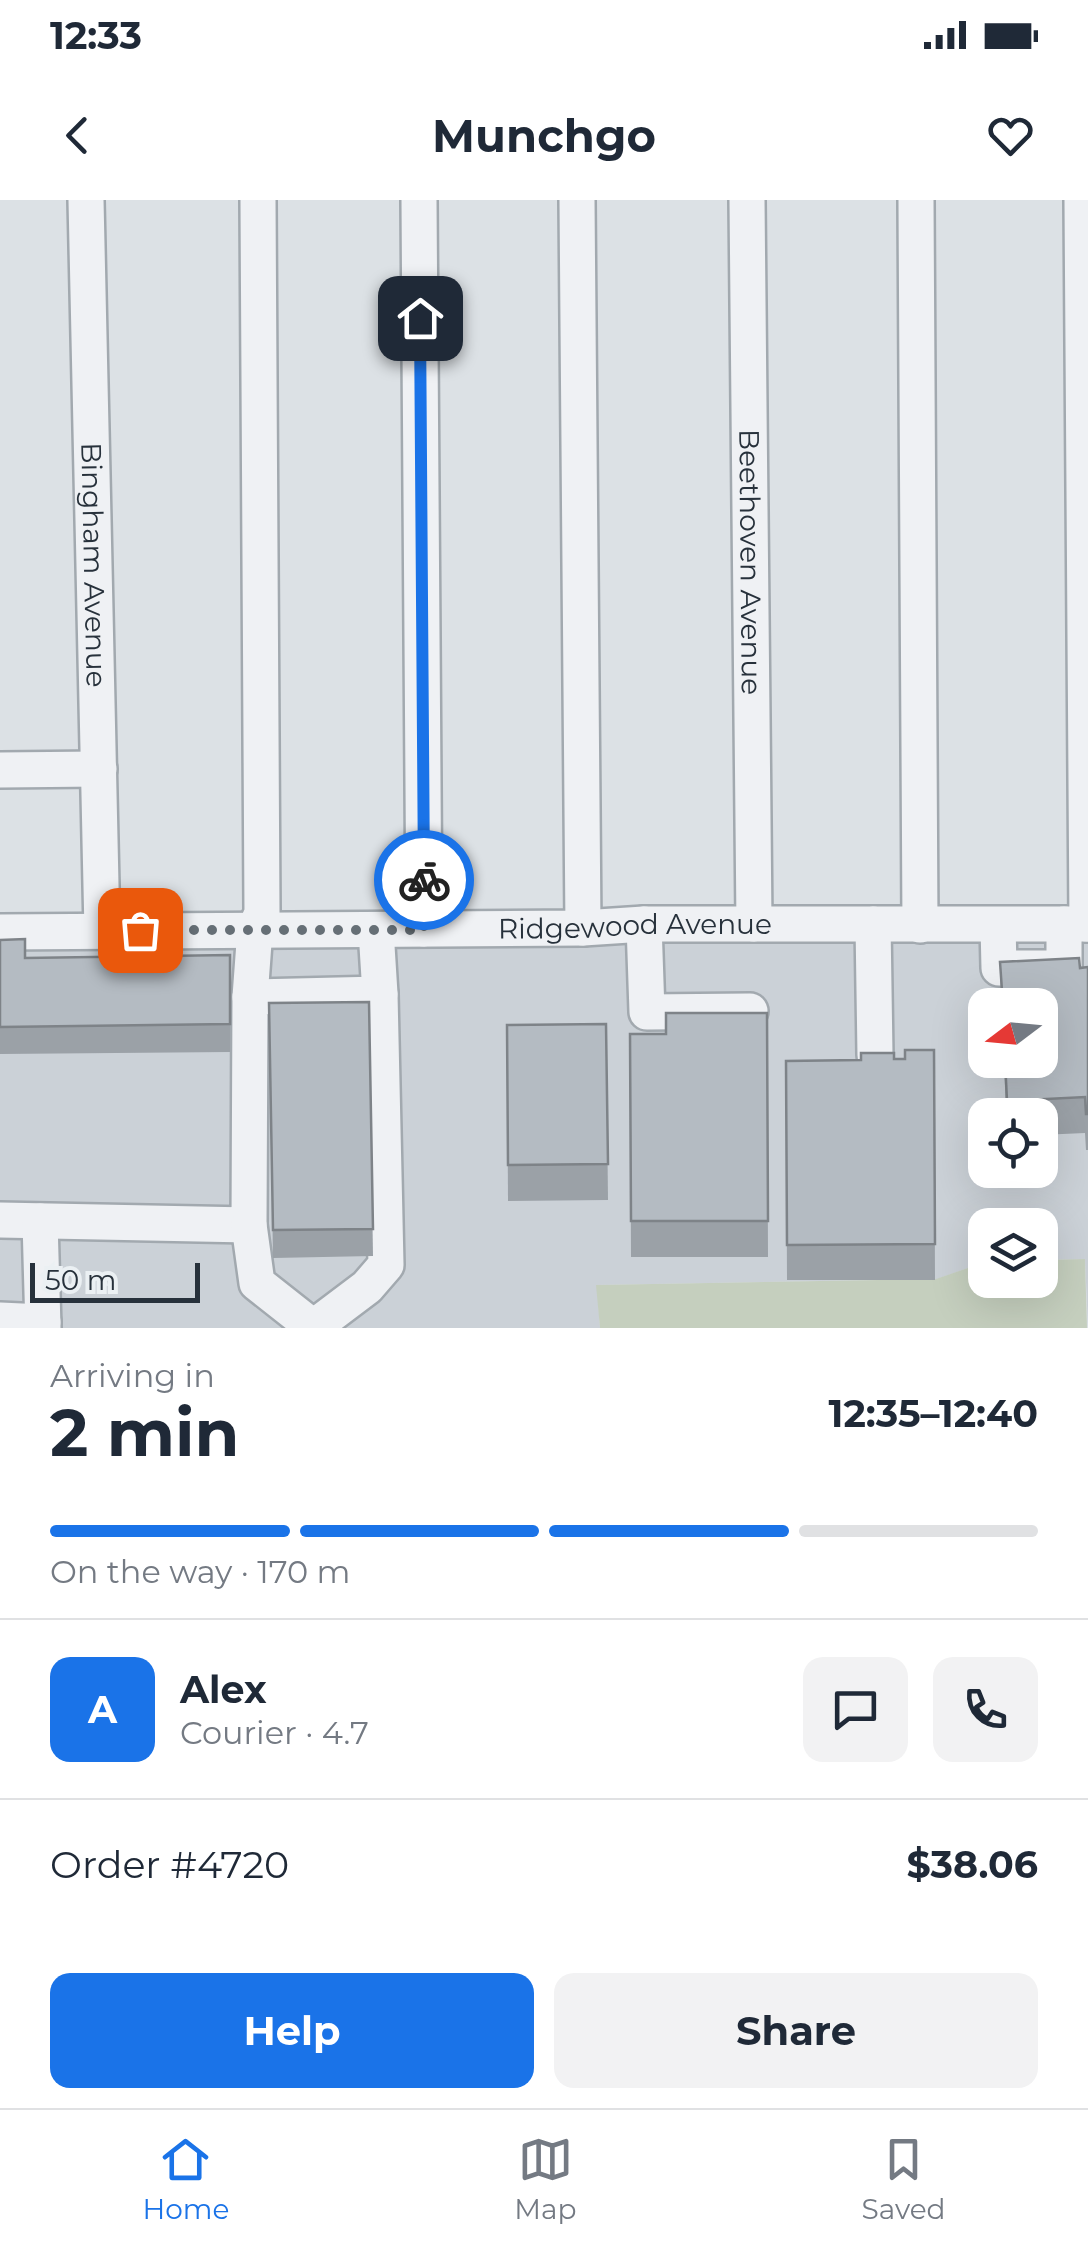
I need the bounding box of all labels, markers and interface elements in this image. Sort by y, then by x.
text: 12:33 [50,12,142,59]
icon: back [50,108,105,163]
text: Munchgo [432,108,656,163]
icon: heart [983,108,1038,163]
pin [378,276,463,361]
icon: home [393,291,448,346]
street label: Beethoven Avenue [732,429,769,695]
street label: Bingham Avenue [74,442,114,688]
courier [374,830,474,930]
icon: bike [397,853,452,908]
pin [98,888,183,973]
icon: bag [113,903,168,958]
street label: Ridgewood Avenue [498,907,772,946]
north arrow [968,988,1058,1078]
map controls [968,988,1058,1298]
button: locate [968,1098,1058,1188]
button: layers [968,1208,1058,1298]
scale bar [30,1258,200,1302]
text: 50 m [45,1263,116,1297]
text: Arriving in [50,1356,215,1395]
text: 12:35–12:40 [829,1390,1038,1437]
text: 2 min [50,1393,239,1472]
text: On the way · 170 m [50,1552,350,1591]
button: chat [803,1657,908,1762]
button: phone [933,1657,1038,1762]
text: Alex [180,1666,267,1713]
text: A [88,1686,117,1733]
text: Courier · 4.7 [180,1713,369,1752]
text: Order #4720 [50,1841,289,1888]
text: $38.06 [906,1841,1038,1888]
button: Help [50,1973,534,2088]
button: Share [554,1973,1038,2088]
tab: Home [142,2132,229,2226]
tab: Map [514,2132,577,2226]
tab: Saved [861,2132,946,2226]

